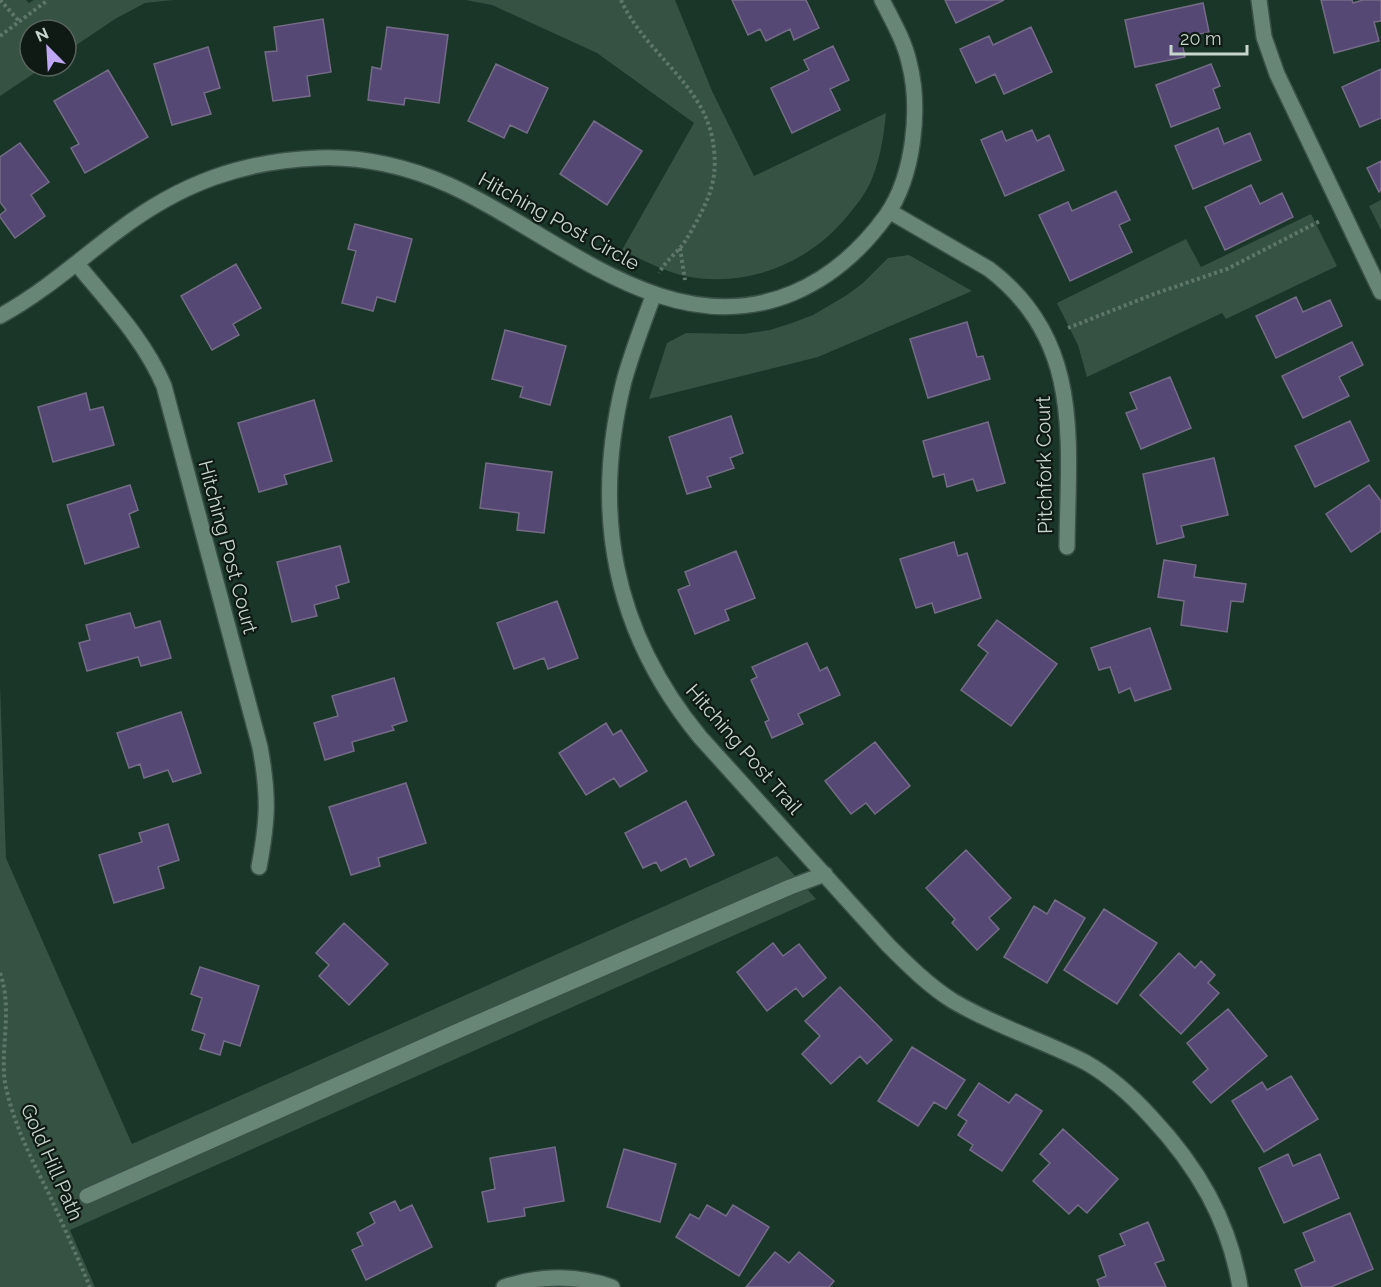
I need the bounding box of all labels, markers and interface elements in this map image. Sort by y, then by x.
north arrow [18,18,78,78]
scale bar [1171,18,1248,56]
text: N [33,24,52,46]
text: 20 m [1180,28,1222,49]
street label: Hitching Post Circle [474,167,644,275]
street label: Pitchfork Court [1031,396,1057,534]
street label: Hitching Post Court [193,458,263,637]
street label: Hitching Post Trail [681,679,808,820]
street label: Gold Hill Path [16,1100,88,1224]

